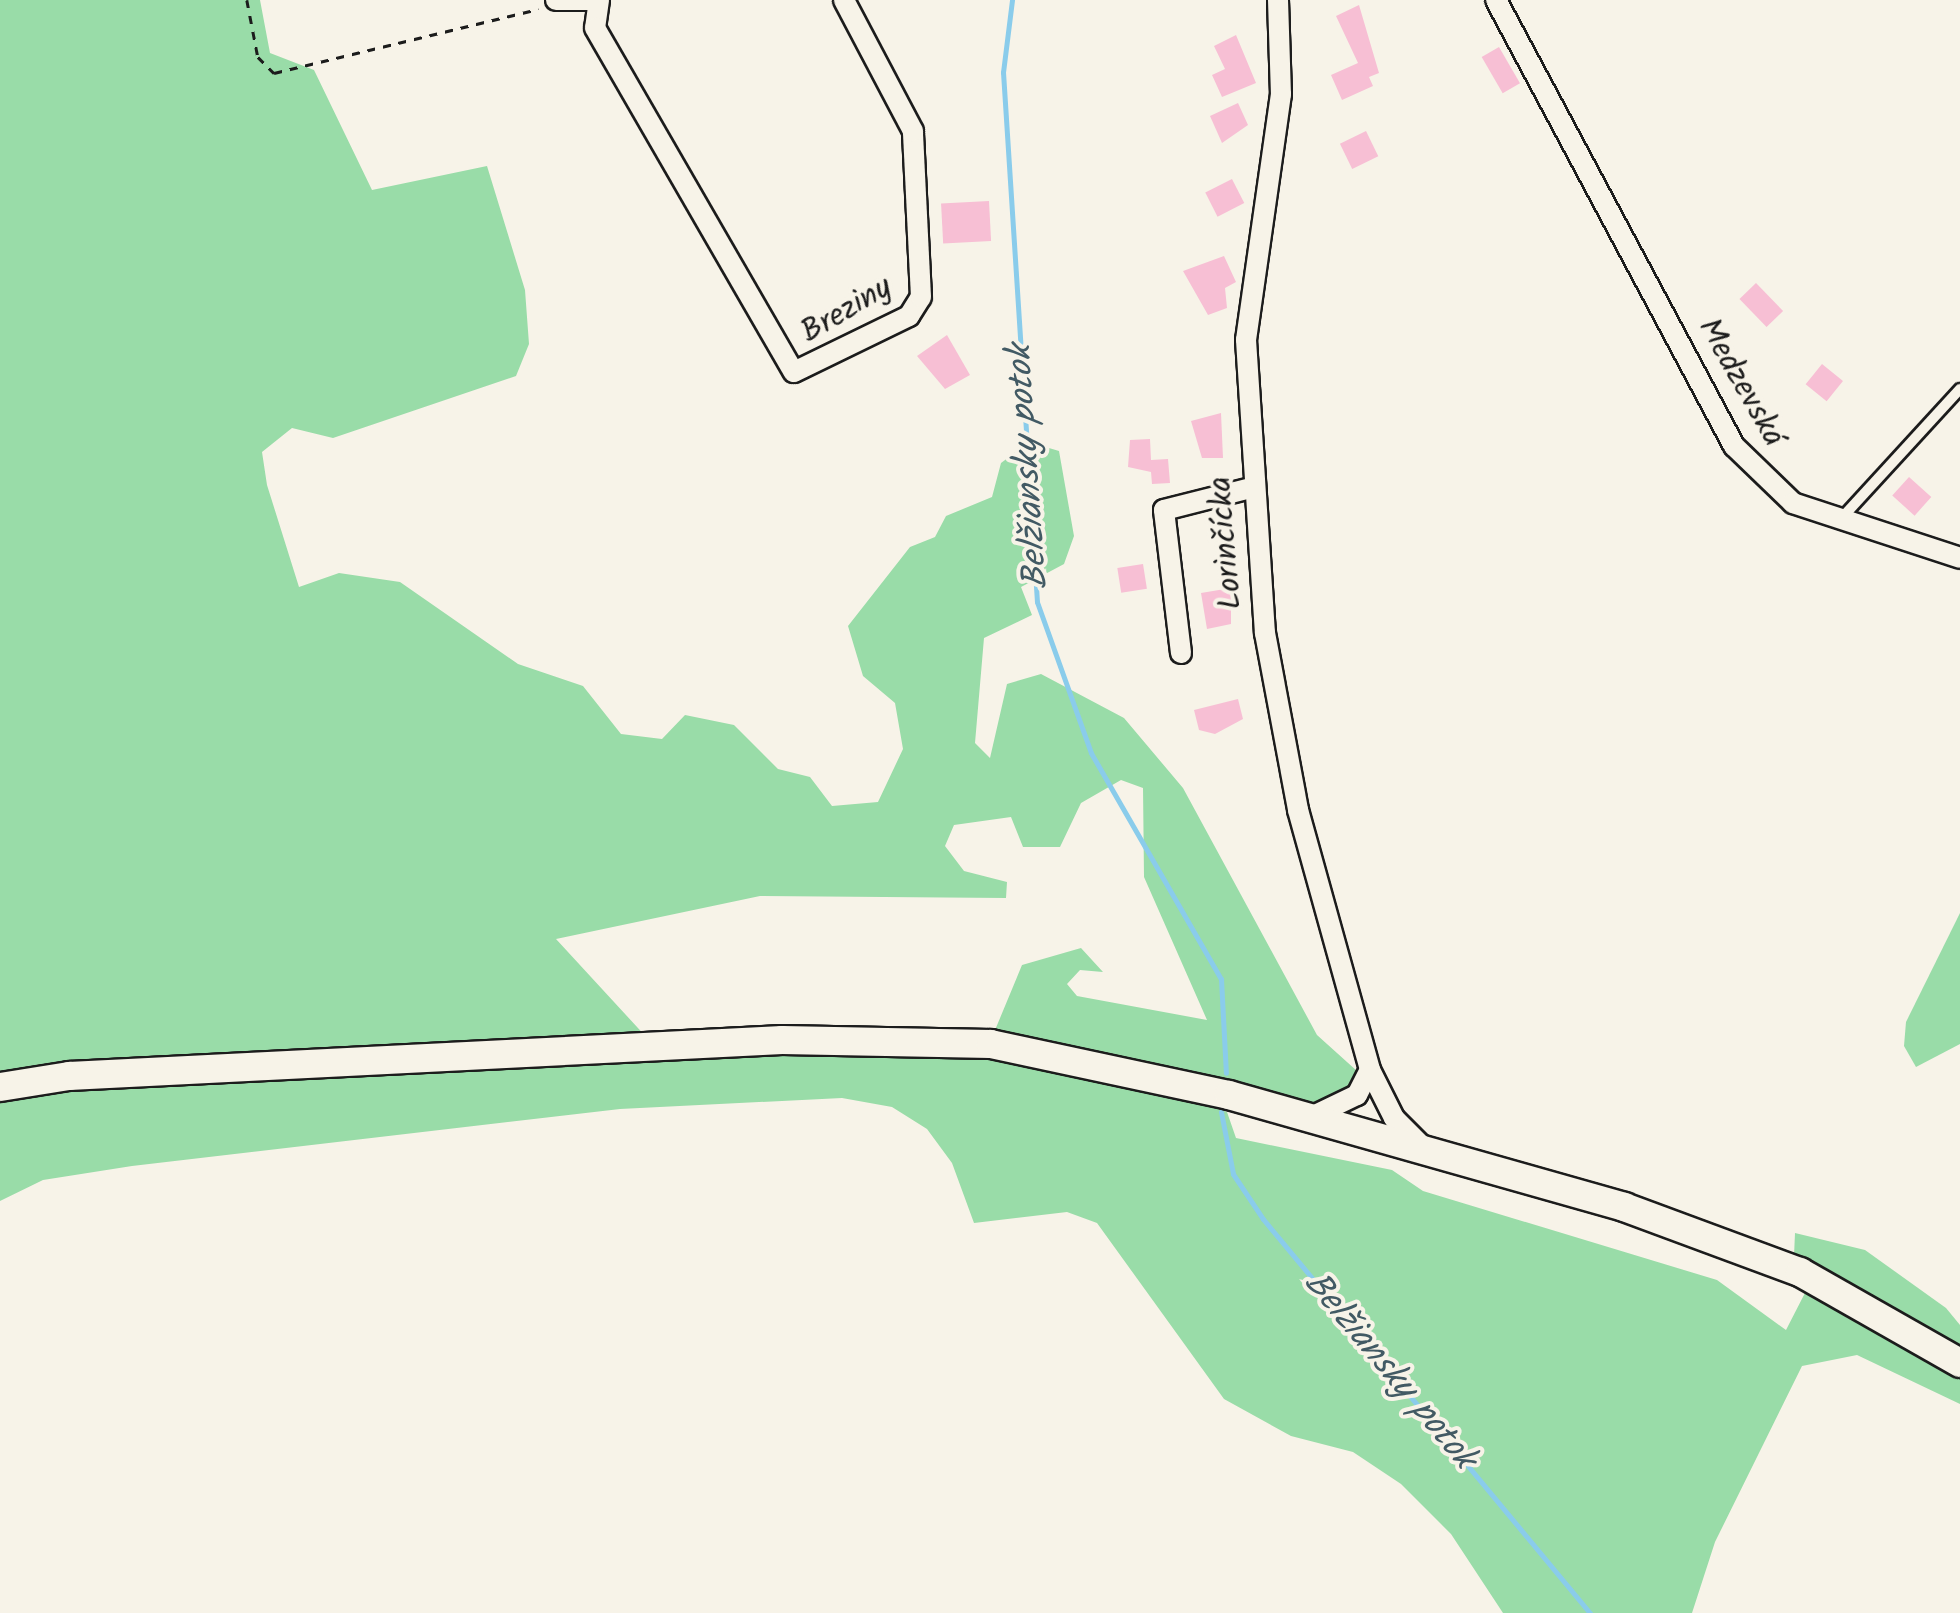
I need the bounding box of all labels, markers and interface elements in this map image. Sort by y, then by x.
street label: Breziny [795,269,899,353]
street label: Medzevská [1688,312,1792,454]
water label: Belžiansky potok [999,343,1059,591]
street label: Lorinčícka [1202,475,1252,611]
water label: Belžiansky potok [1294,1264,1484,1478]

